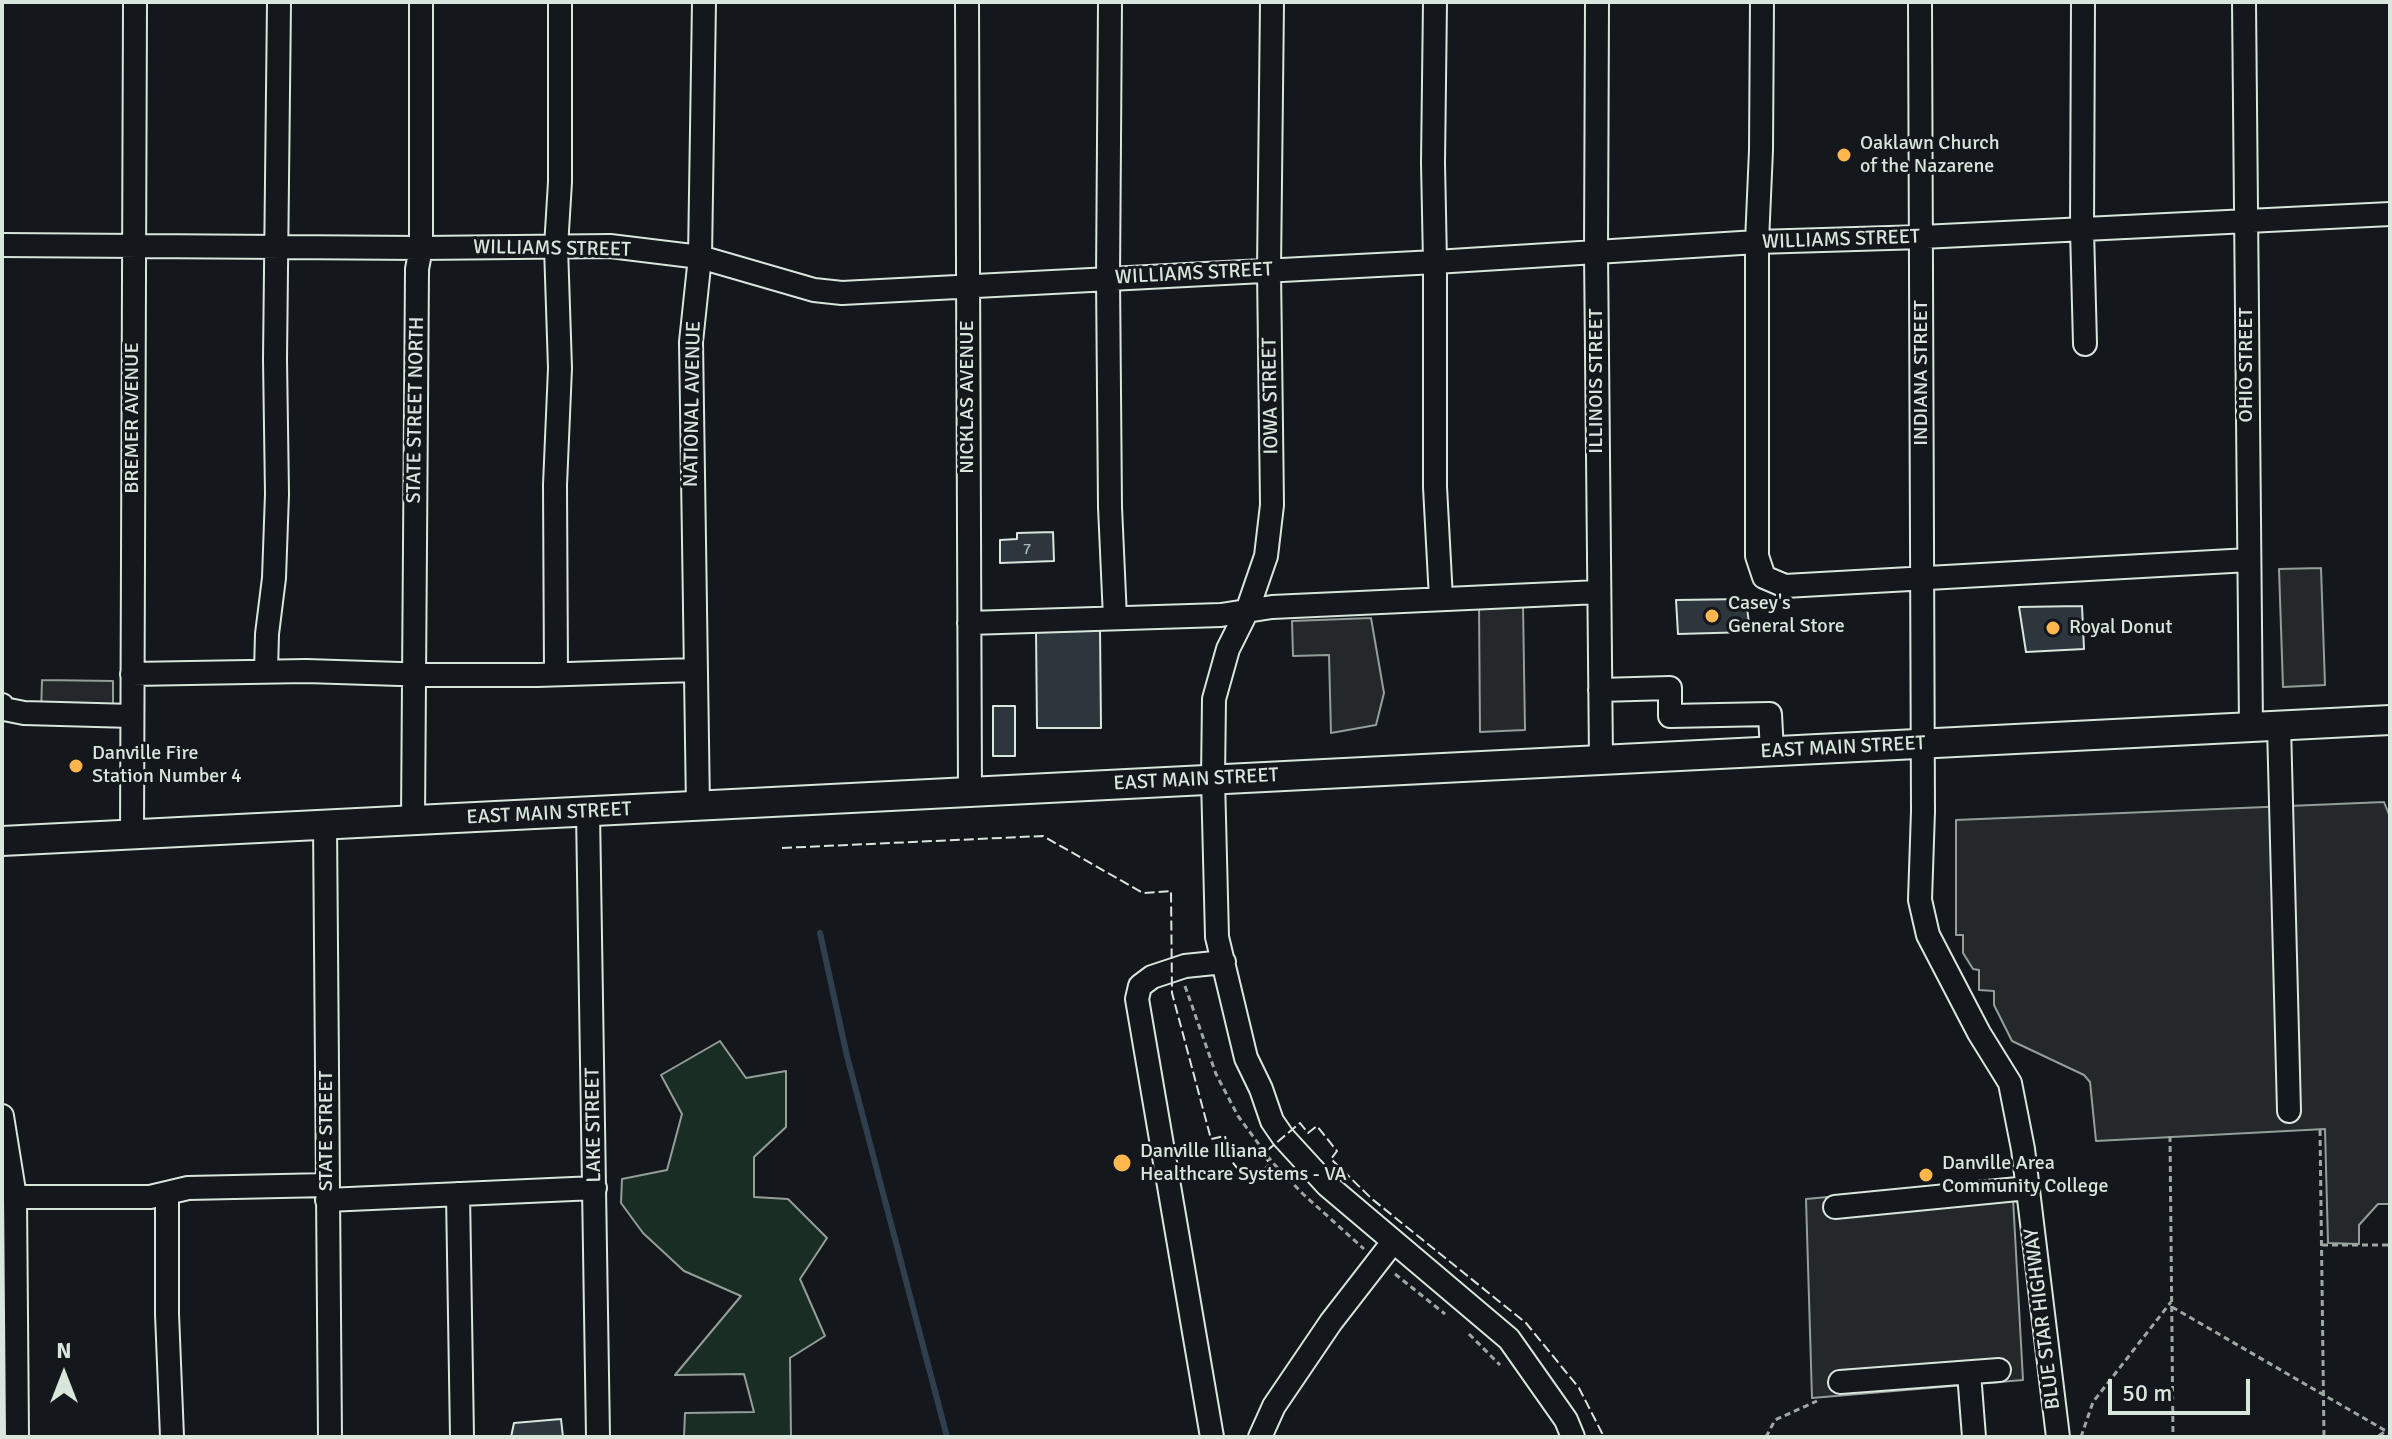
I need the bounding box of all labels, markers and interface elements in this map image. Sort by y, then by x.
place label: Oaklawn Church of the Nazarene [1860,132,2000,179]
marker: Oaklawn Church of the Nazarene [1835,146,1853,164]
street label: WILLIAMS STREET [1762,225,1920,255]
street label: WILLIAMS STREET [473,236,631,262]
street label: WILLIAMS STREET [1114,258,1274,290]
street label: INDIANA STREET [1910,300,1934,446]
street label: ILLINOIS STREET [1585,308,1609,454]
street label: OHIO STREET [2235,308,2259,422]
street label: STATE STREET NORTH [402,316,430,504]
street label: NICKLAS AVENUE [956,320,980,474]
street label: NATIONAL AVENUE [680,321,706,487]
street label: IOWA STREET [1258,337,1284,455]
street label: BREMER AVENUE [121,342,145,494]
house number: 7 [1023,540,1031,560]
place label: Casey's General Store [1728,592,1845,639]
marker: Casey's General Store [1703,607,1721,625]
place label: Royal Donut [2069,616,2173,640]
marker: Royal Donut [2044,619,2062,637]
street label: EAST MAIN STREET [1760,732,1926,764]
place label: Danville Fire Station Number 4 [92,742,242,789]
marker: Danville Fire Station Number 4 [67,757,85,775]
street label: EAST MAIN STREET [1113,764,1279,796]
street label: EAST MAIN STREET [466,798,632,830]
street label: LAKE STREET [581,1067,607,1183]
street label: STATE STREET [315,1071,339,1191]
place label: Danville Illiana Healthcare Systems - VA [1140,1140,1347,1187]
marker: Danville Illiana Healthcare Systems - VA [1111,1152,1133,1174]
place label: Danville Area Community College [1942,1152,2108,1199]
marker: Danville Area Community College [1917,1166,1935,1184]
street label: BLUE STAR HIGHWAY [2020,1227,2066,1411]
north arrow [24,1335,104,1415]
text: N [56,1337,72,1364]
scale bar [2112,1363,2254,1413]
text: 50 m [2122,1378,2172,1408]

